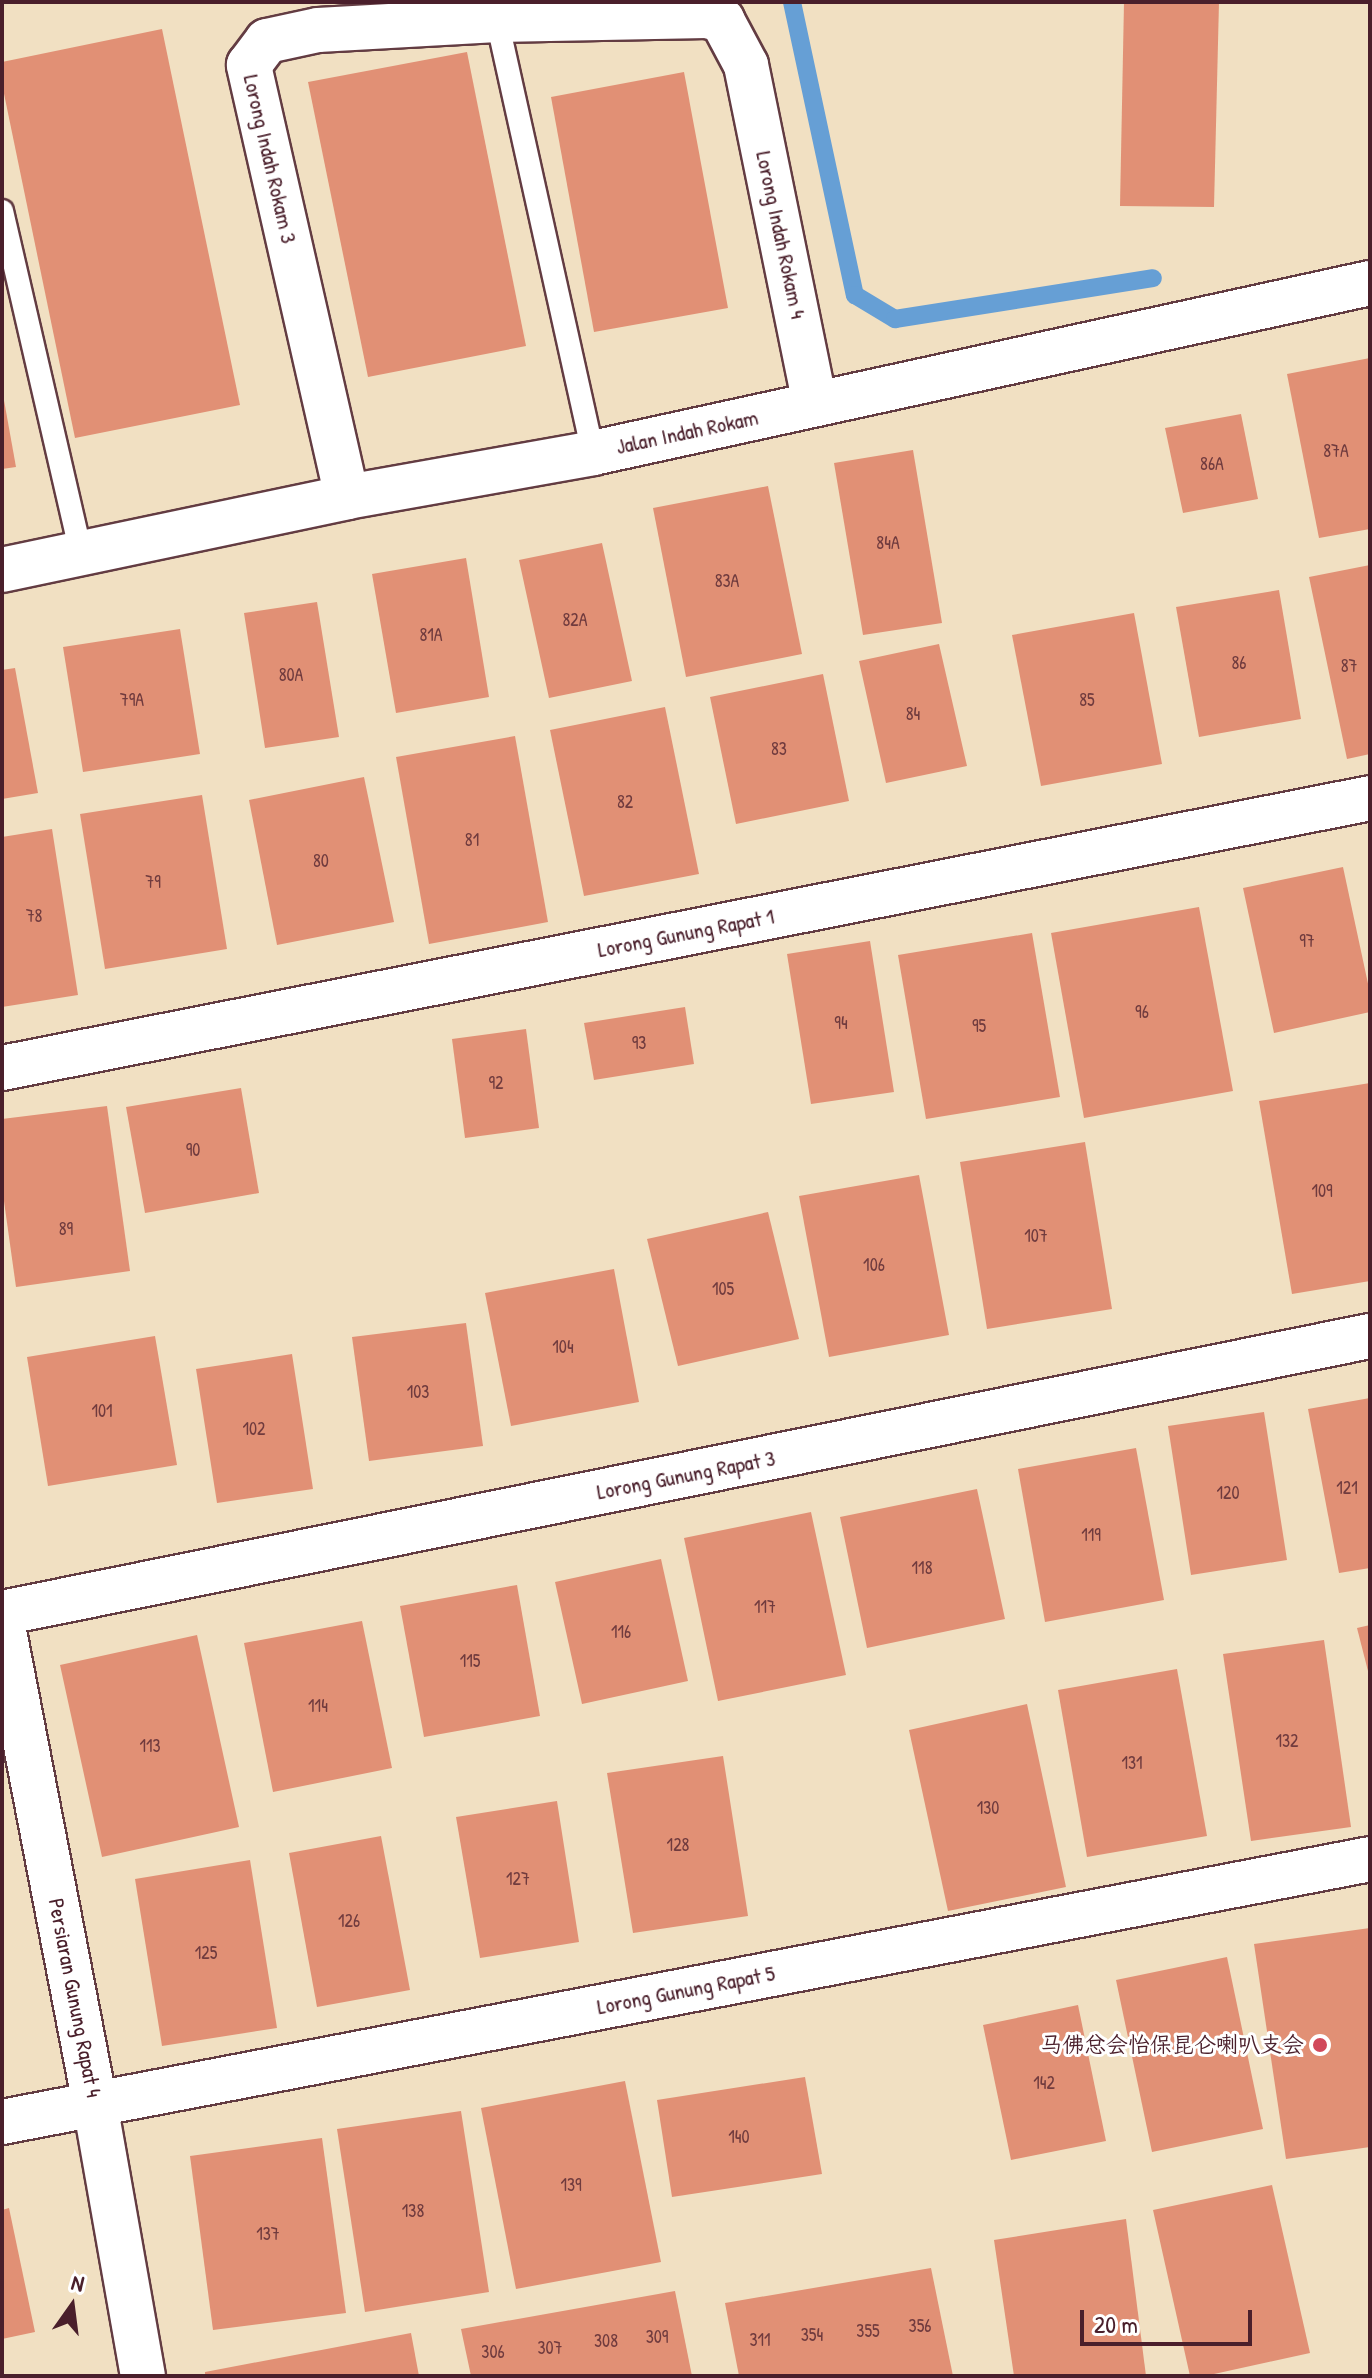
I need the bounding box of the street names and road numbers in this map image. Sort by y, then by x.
street label: Lorong Indah Rokam 3 [238,72,302,246]
street label: Lorong Indah Rokam 4 [750,149,812,321]
street label: Jalan Indah Rokam [614,404,760,460]
street label: Lorong Gunung Rapat 1 [595,903,777,963]
street label: Lorong Gunung Rapat 3 [595,1445,777,1505]
street label: Persiaran Gunung Rapat 4 [43,1896,107,2100]
street label: Lorong Gunung Rapat 5 [595,1960,777,2020]

